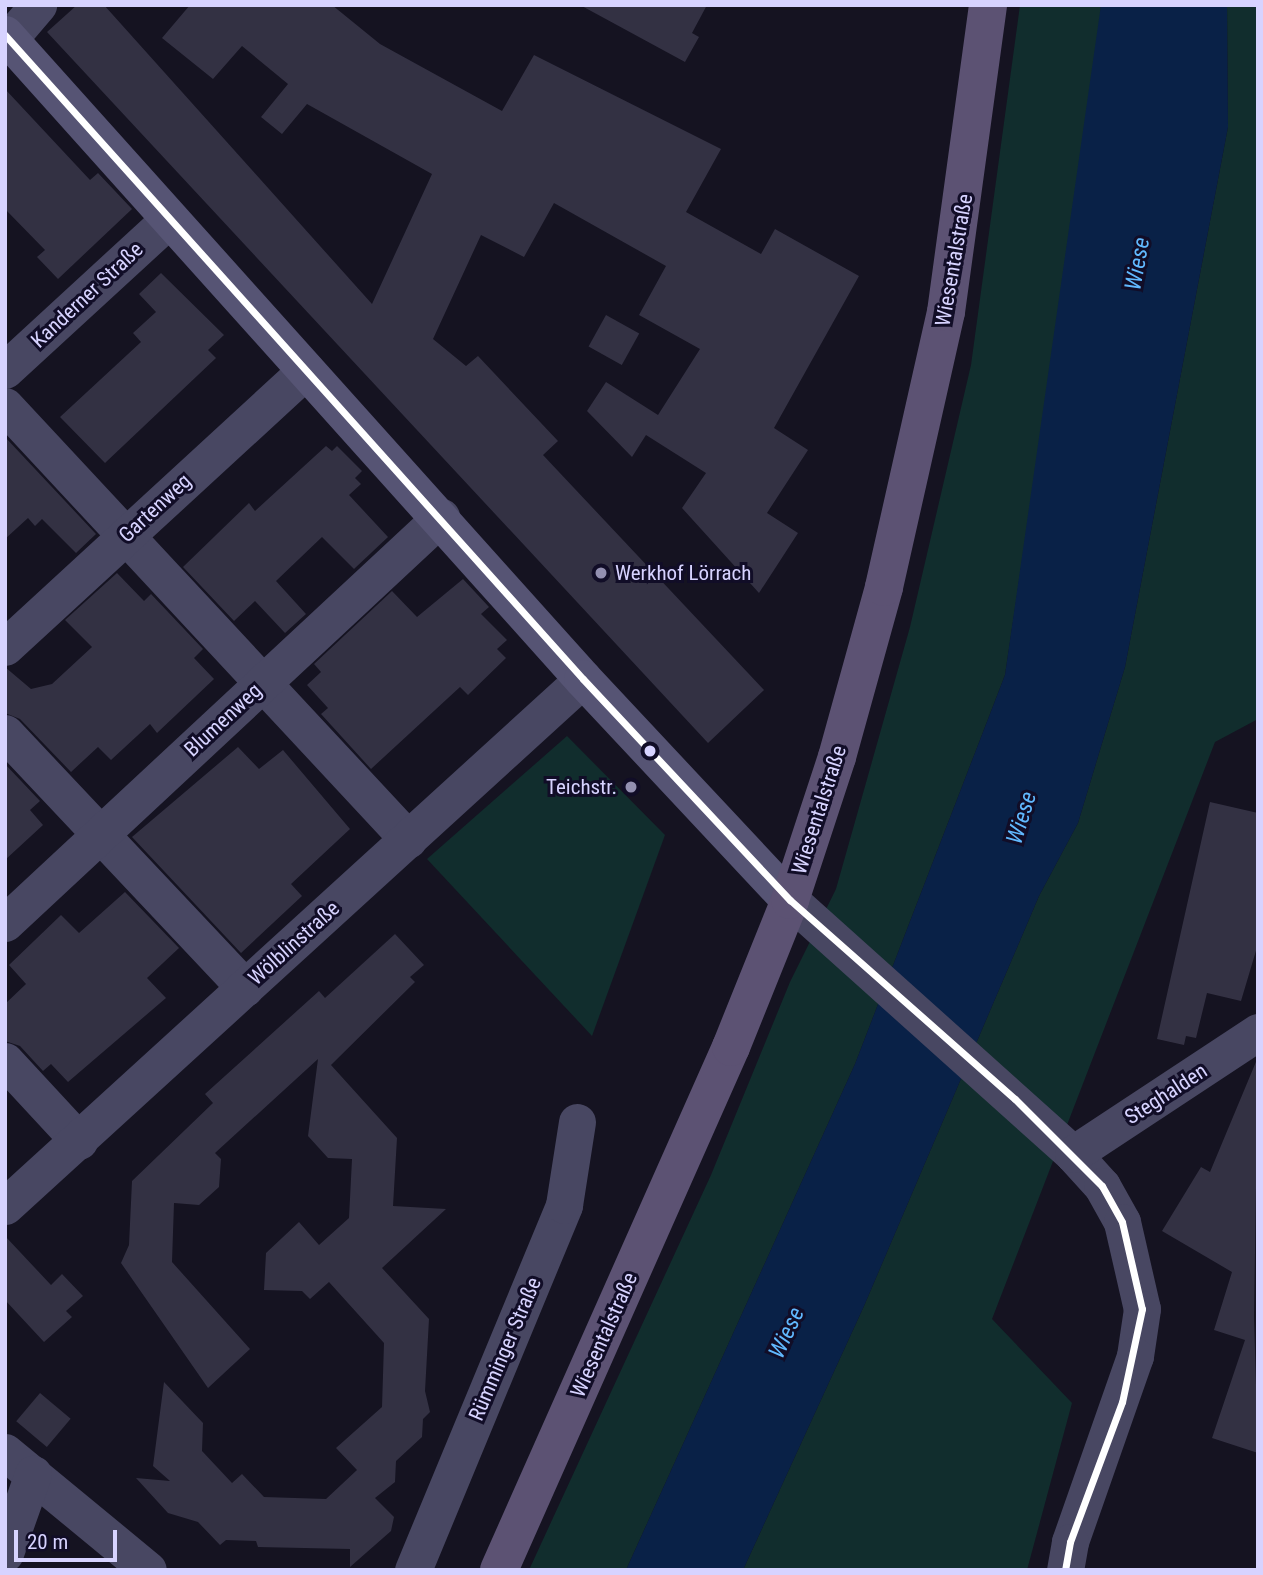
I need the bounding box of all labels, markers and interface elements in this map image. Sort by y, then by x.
street label: Wiesentalstraße [930,192,978,328]
water label: Wiese [1120,235,1156,293]
street label: Kanderner Straße [26,237,148,353]
street label: Gartenweg [114,468,196,548]
place label: Werkhof Lörrach [615,560,751,586]
marker: Werkhof Lörrach [593,565,609,581]
street label: Blumenweg [179,678,267,762]
street label: Wiesentalstraße [786,742,852,878]
unlabelled marker [643,744,657,758]
place label: Teichstr. [546,774,617,800]
marker: Teichstr. [623,779,639,795]
water label: Wiese [1001,789,1043,847]
street label: Wölblinstraße [243,896,345,990]
street label: Steghalden [1120,1058,1212,1130]
street label: Wiesentalstraße [565,1269,643,1401]
street label: Rümminger Straße [463,1274,547,1424]
water label: Wiese [763,1303,811,1363]
scale bar [18,1516,121,1560]
text: 20 m [27,1530,68,1554]

